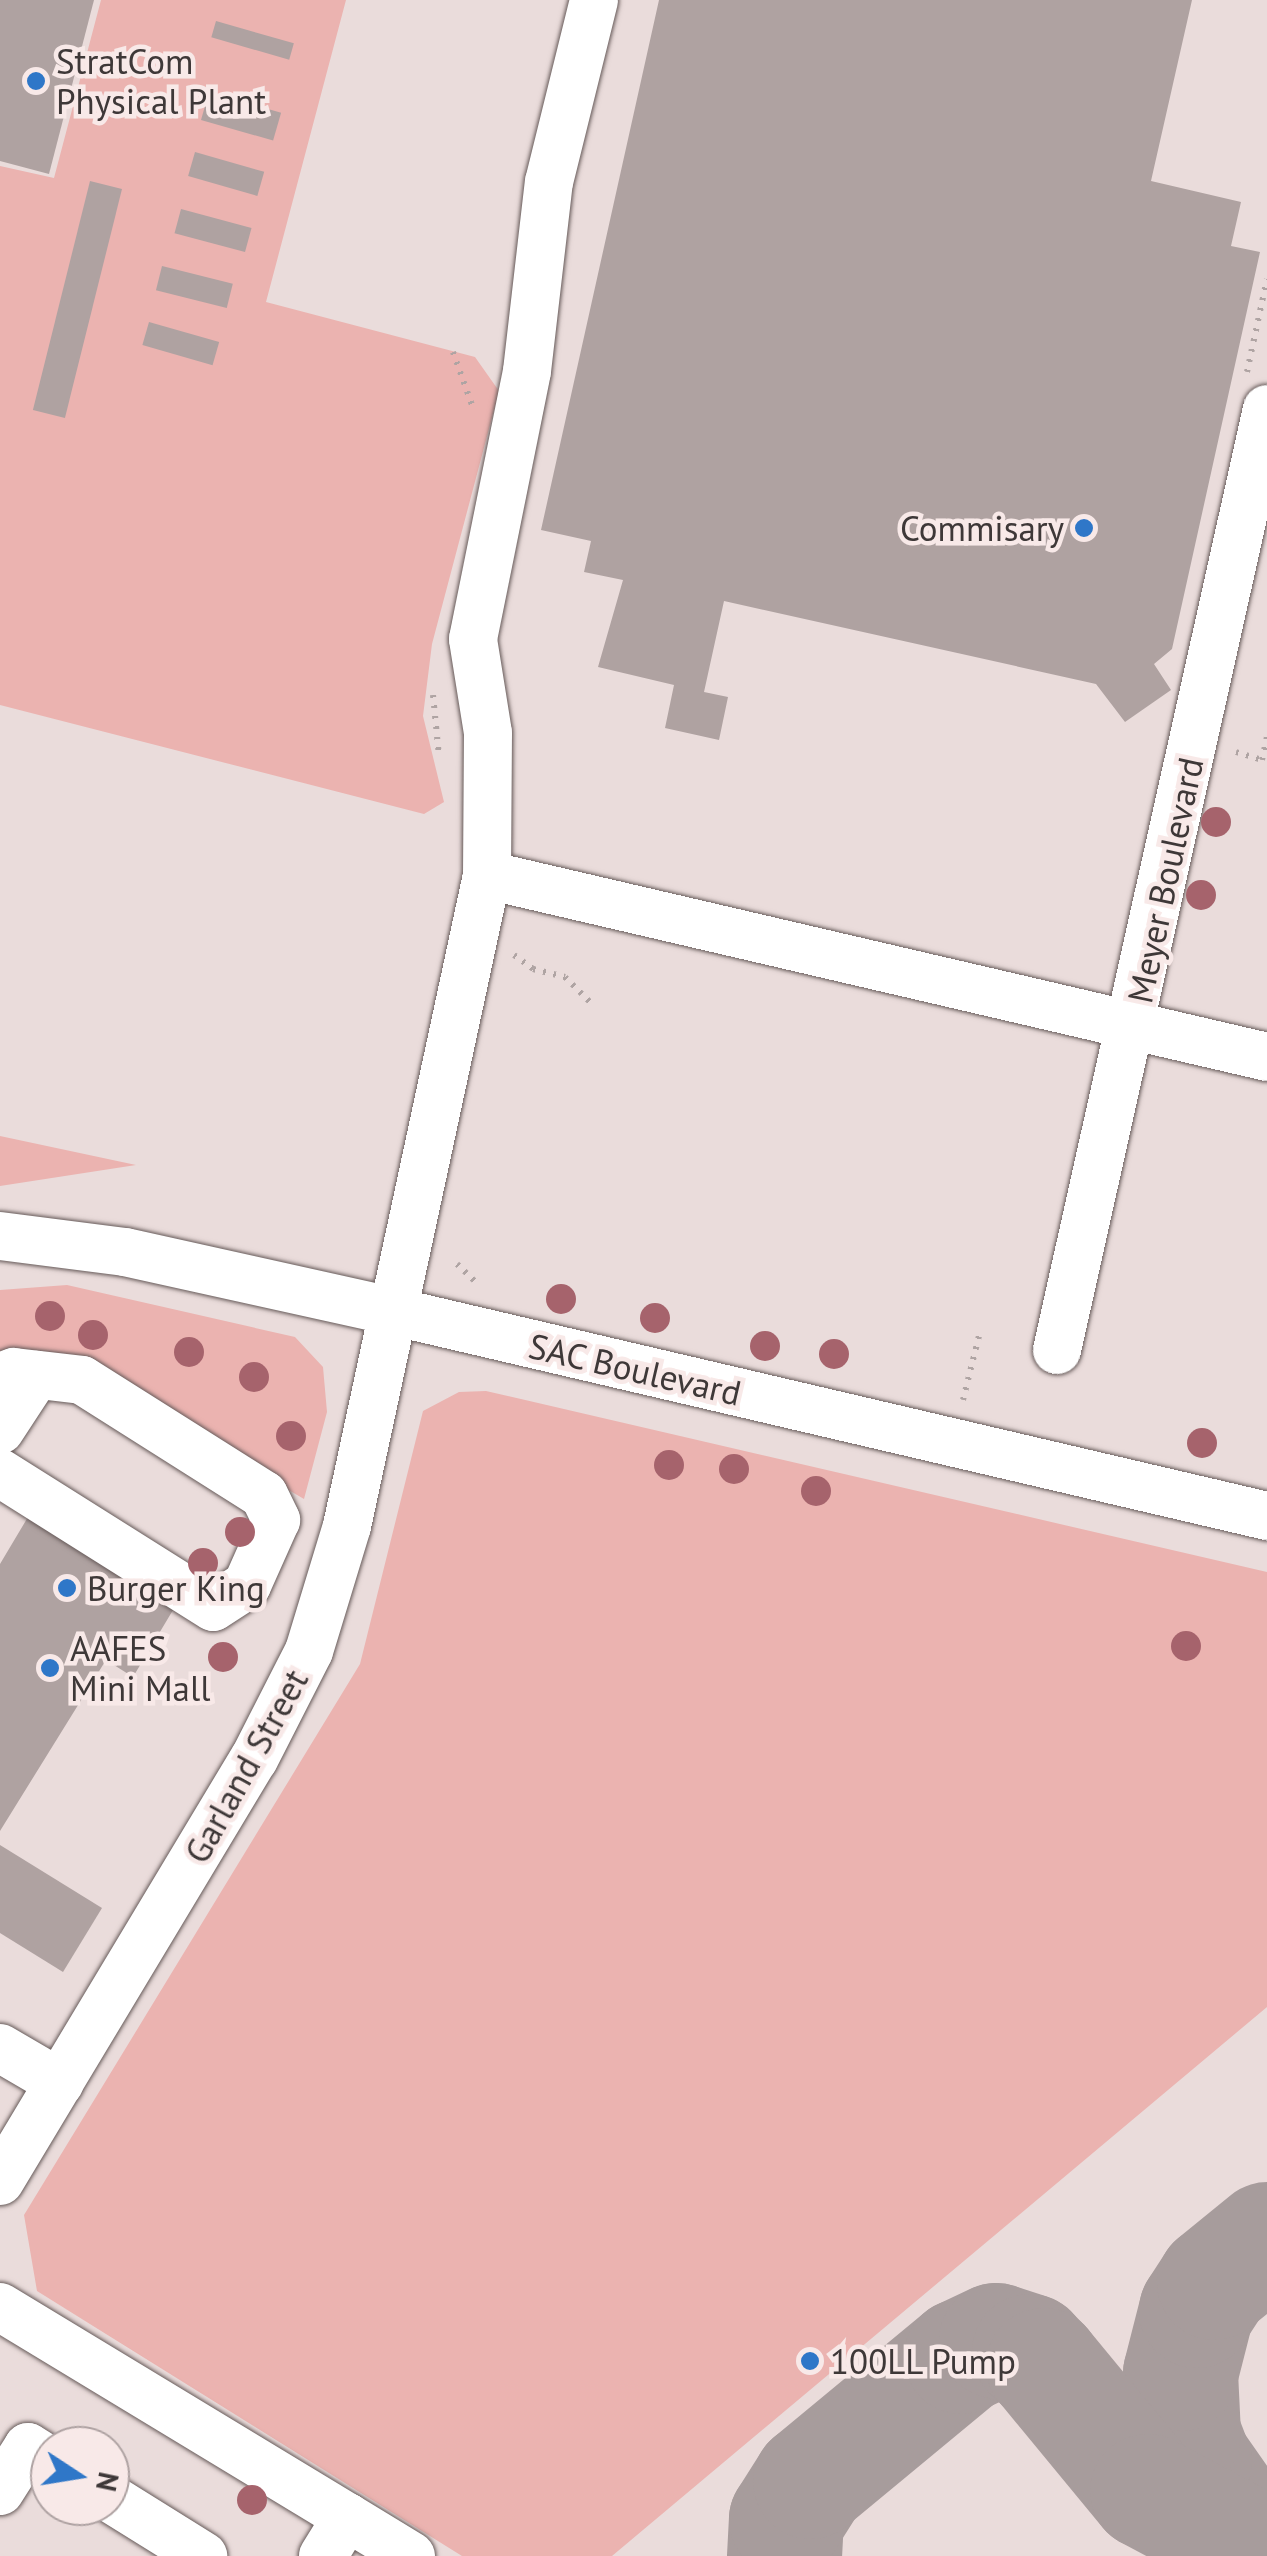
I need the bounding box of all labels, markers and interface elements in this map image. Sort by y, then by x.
place label: StratCom Physical Plant [56,40,266,122]
marker: StratCom Physical Plant [25,70,47,92]
place label: Commisary [900,507,1064,549]
marker: Commisary [1073,517,1095,539]
street label: Meyer Boulevard [1118,753,1212,1007]
street label: SAC Boulevard [524,1324,746,1414]
place label: Burger King [87,1567,265,1609]
marker: Burger King [56,1577,78,1599]
place label: AAFES Mini Mall [70,1627,210,1709]
marker: AAFES Mini Mall [39,1657,61,1679]
street label: Garland Street [176,1662,316,1870]
place label: 100LL Pump [830,2340,1017,2382]
marker: 100LL Pump [799,2350,821,2372]
north arrow [30,2426,130,2526]
text: N [88,2469,128,2495]

